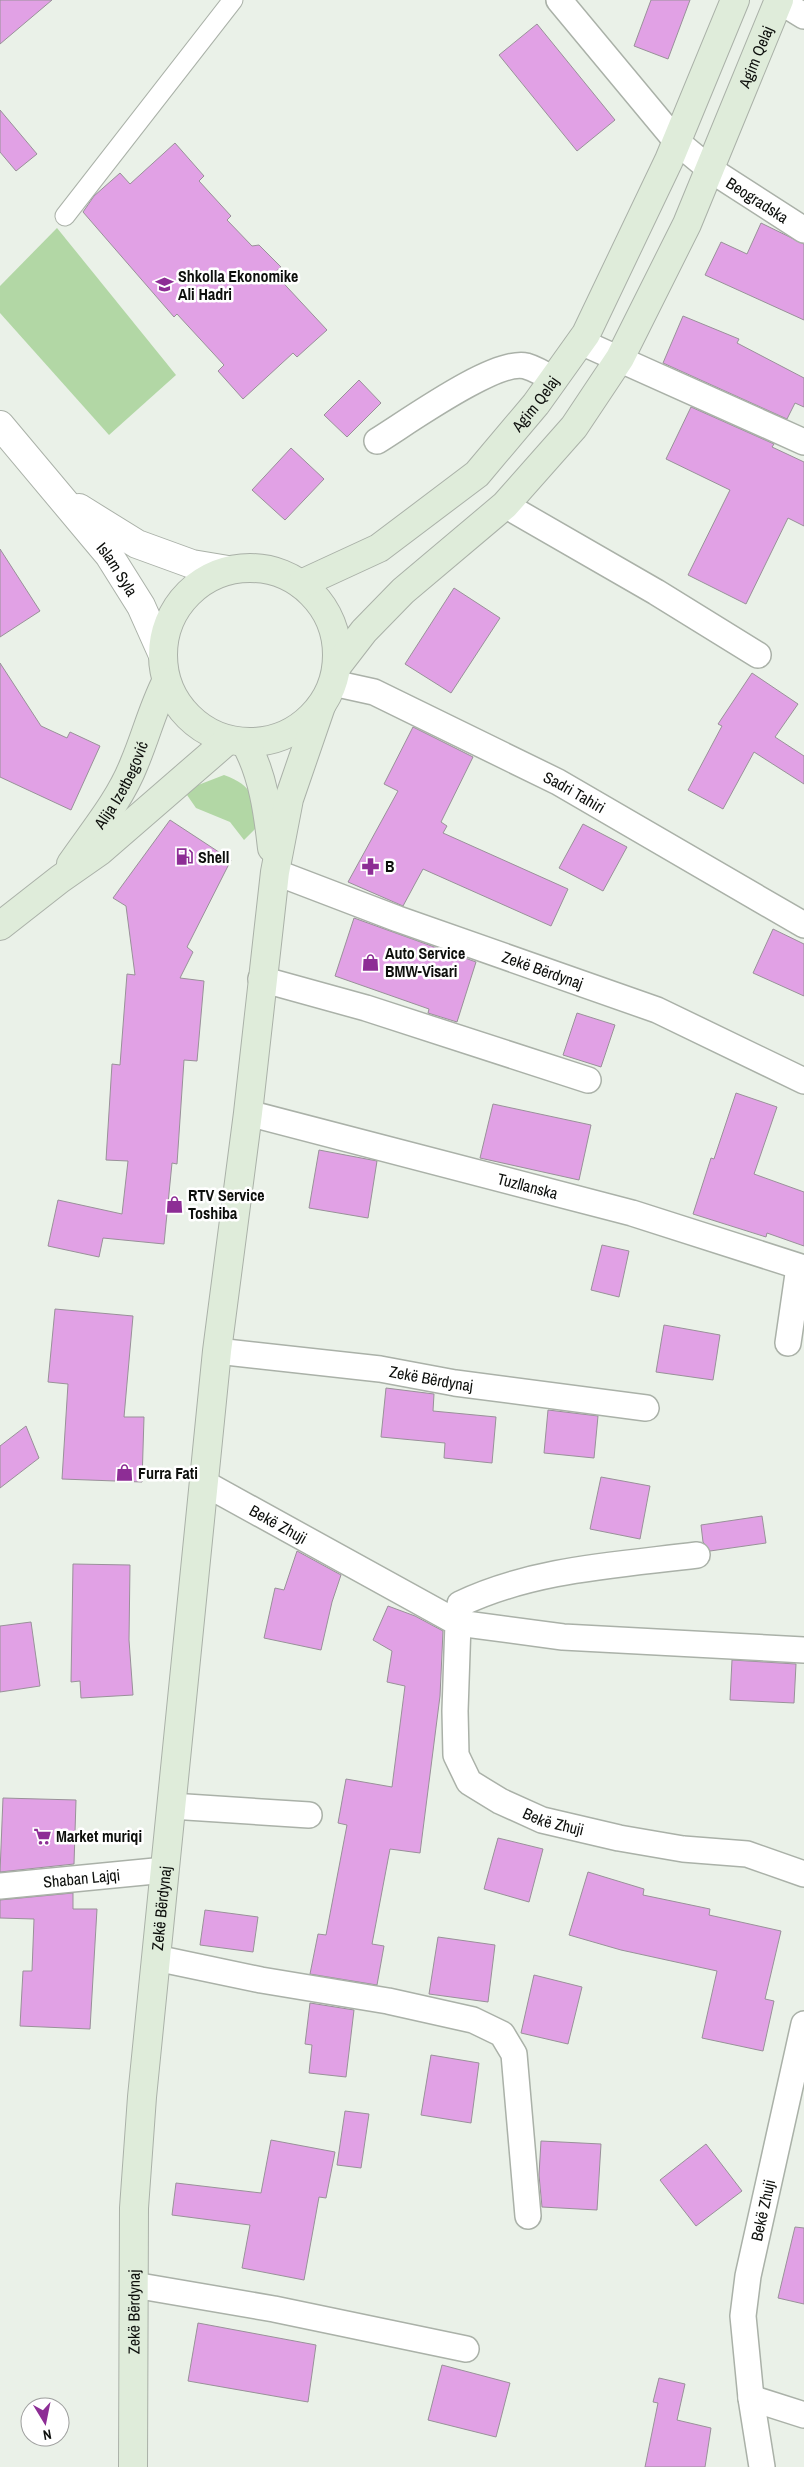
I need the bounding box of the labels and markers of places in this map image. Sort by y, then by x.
place label: Shkolla Ekonomike Ali Hadri [178,265,298,305]
school or university icon: Shkolla Ekonomike Ali Hadri [154,275,174,295]
place label: Shell [198,846,229,868]
fuel station icon: Shell [174,847,194,867]
place label: B [385,855,394,877]
pharmacy icon: B [361,856,381,876]
place label: Auto Service BMW-Visari [385,942,465,982]
shop icon: Auto Service BMW-Visari [361,952,381,972]
place label: RTV Service Toshiba [188,1184,265,1224]
shop icon: RTV Service Toshiba [164,1194,184,1214]
place label: Furra Fati [138,1462,198,1484]
shop icon: Furra Fati [114,1463,134,1483]
place label: Market muriqi [56,1825,142,1847]
supermarket icon: Market muriqi [32,1826,52,1846]

